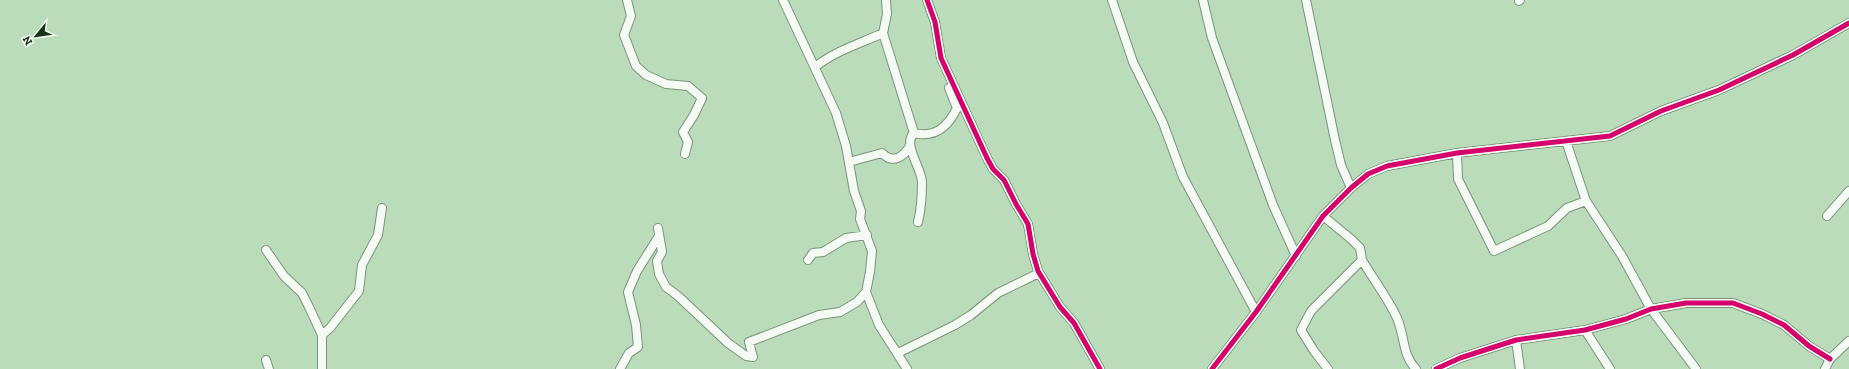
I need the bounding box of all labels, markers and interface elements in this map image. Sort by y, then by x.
north arrow [16,16,56,56]
text: N [20,33,35,47]

